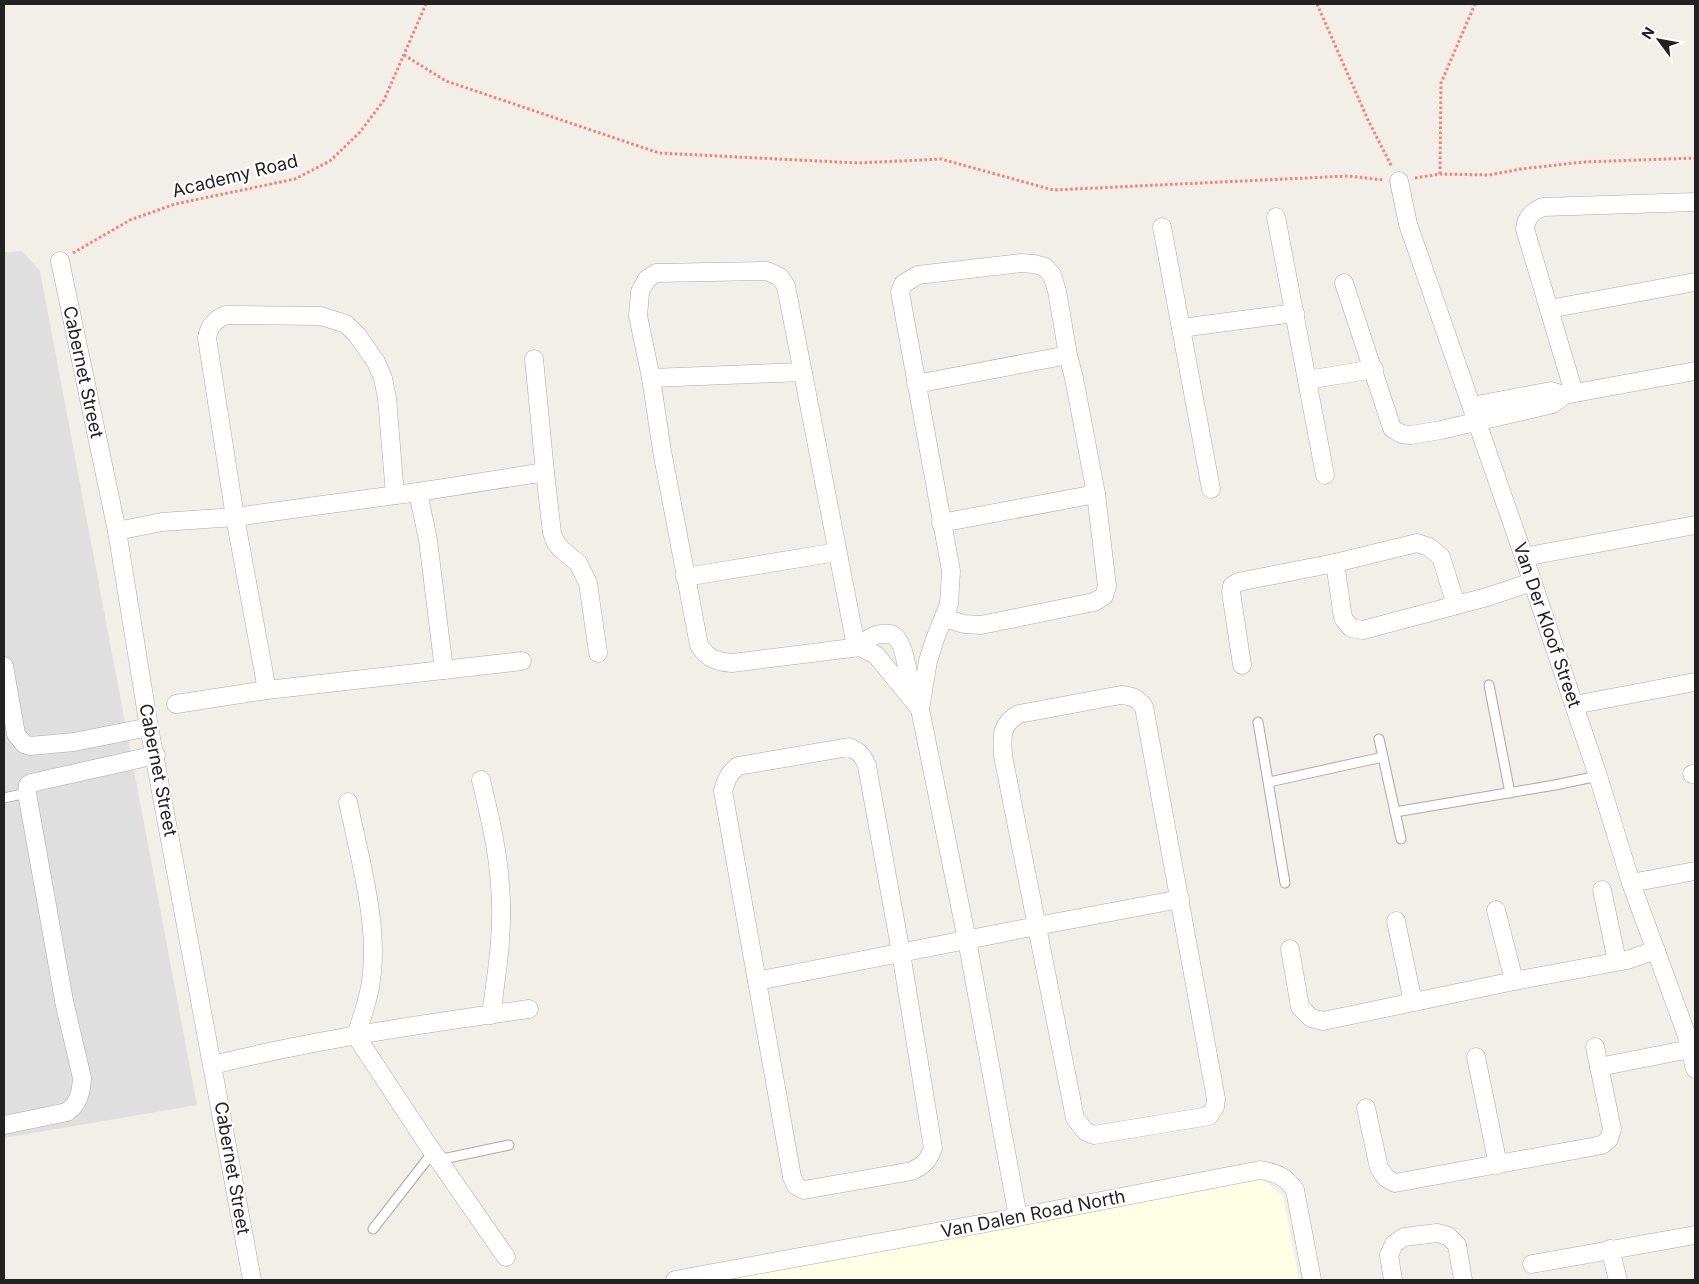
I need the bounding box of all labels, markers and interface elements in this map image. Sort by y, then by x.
north arrow [1634,15,1684,65]
text: N [1638,24,1658,42]
street label: Academy Road [170,150,300,201]
street label: Cabernet Street [59,304,108,440]
street label: Van Der Kloof Street [1509,540,1586,710]
street label: Cabernet Street [135,702,182,838]
street label: Cabernet Street [210,1100,255,1236]
street label: Van Dalen Road North [939,1185,1127,1242]

